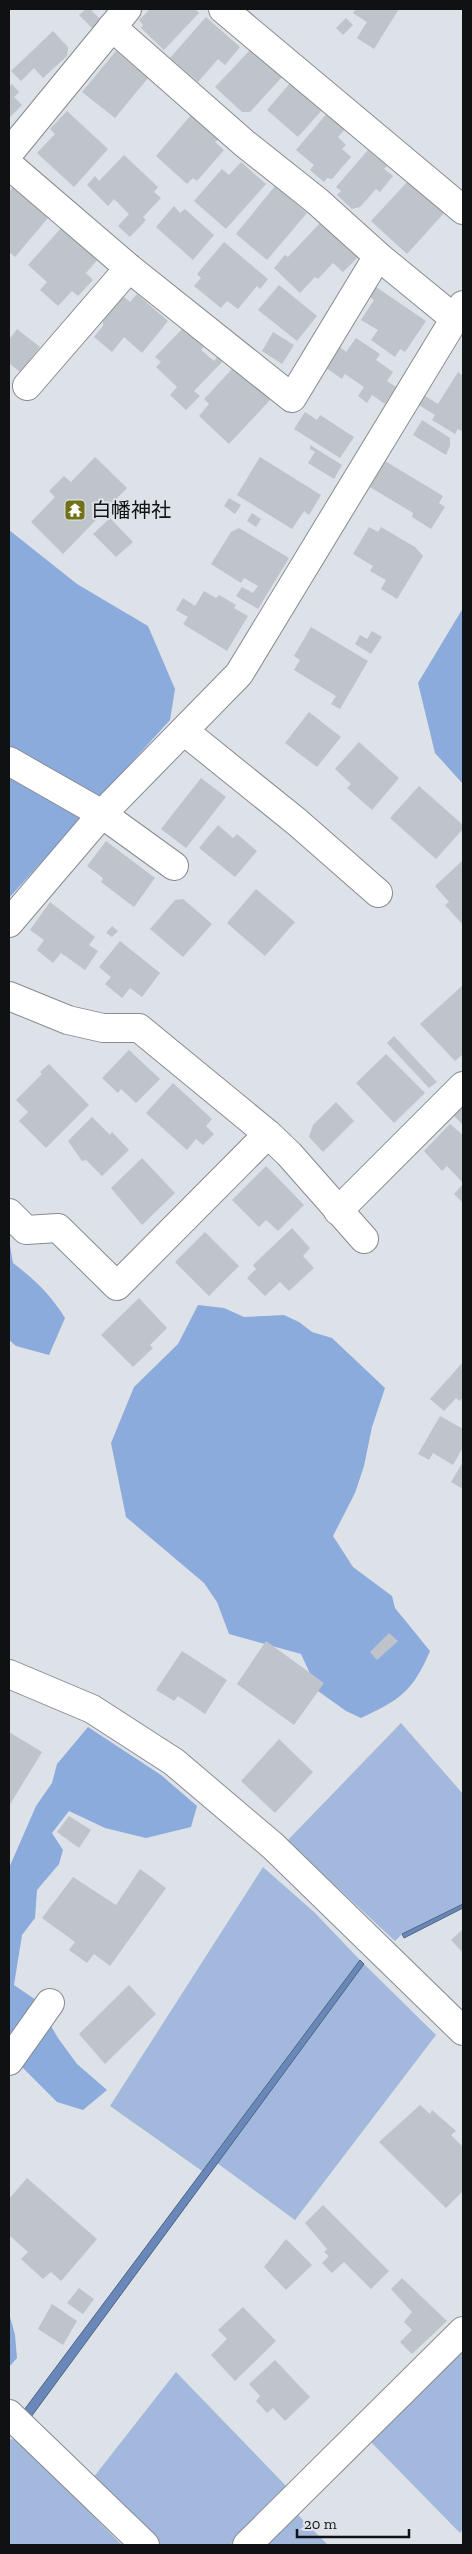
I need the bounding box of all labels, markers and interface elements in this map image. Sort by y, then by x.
temple icon: 白幡神社 [63,498,87,522]
place label: 白幡神社 [91,498,171,522]
scale bar [297,2506,410,2538]
text: 20 m [304,2515,337,2533]

